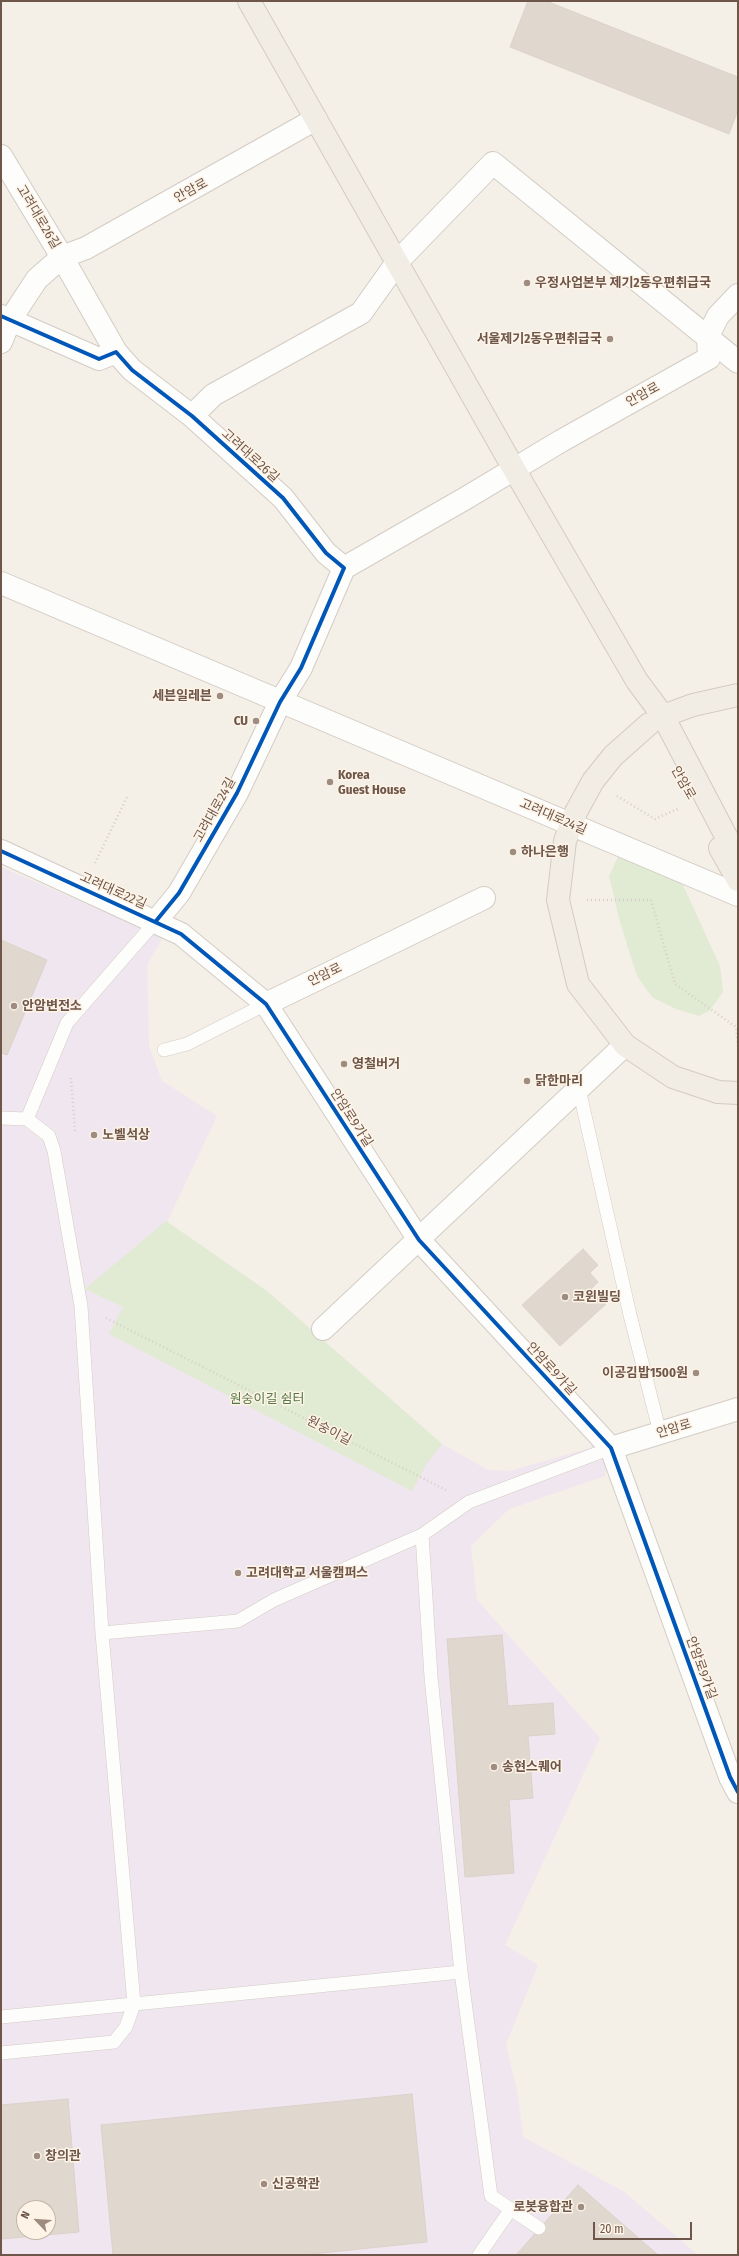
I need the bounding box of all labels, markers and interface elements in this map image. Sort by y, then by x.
street label: 안암로 [172,175,210,207]
street label: 고려대로26길 [13,182,63,252]
place label: 우정사업본부 제기2동우편취급국 [535,275,711,291]
marker: 우정사업본부 제기2동우편취급국 [522,278,532,288]
place label: 서울제기2동우편취급국 [476,331,602,347]
marker: 서울제기2동우편취급국 [605,334,615,344]
street label: 안암로 [624,379,662,411]
street label: 고려대로26길 [218,426,282,486]
place label: 세븐일레븐 [152,688,212,704]
marker: 세븐일레븐 [215,691,225,701]
place label: CU [234,713,248,729]
marker: CU [251,716,261,726]
street label: 안암로 [667,764,699,802]
place label: Korea Guest House [338,767,406,798]
street label: 고려대로24길 [191,775,239,845]
marker: Korea Guest House [325,777,335,787]
street label: 고려대로24길 [517,796,589,838]
place label: 하나은행 [521,844,569,860]
marker: 하나은행 [508,847,518,857]
street label: 고려대로22길 [77,869,149,913]
street label: 안암로 [305,960,345,990]
place label: 안암변전소 [22,998,82,1014]
marker: 안암변전소 [9,1001,19,1011]
place label: 영철버거 [352,1056,400,1072]
marker: 영철버거 [339,1059,349,1069]
place label: 닭한마리 [535,1073,583,1089]
marker: 닭한마리 [522,1076,532,1086]
street label: 안암로9가길 [326,1086,376,1150]
place label: 노벨석상 [102,1127,150,1143]
marker: 노벨석상 [89,1130,99,1140]
place label: 코윈빌딩 [573,1289,621,1305]
marker: 코윈빌딩 [560,1292,570,1302]
street label: 안암로9가길 [523,1340,579,1398]
place label: 이공김밥1500원 [602,1365,688,1381]
marker: 이공김밥1500원 [691,1368,701,1378]
park label: 원숭이길 쉼터 [230,1391,304,1407]
street label: 원숭이길 [304,1413,354,1449]
street label: 안암로 [655,1416,693,1442]
place label: 고려대학교 서울캠퍼스 [246,1565,368,1581]
marker: 고려대학교 서울캠퍼스 [233,1568,243,1578]
street label: 안암로9가길 [682,1634,720,1702]
place label: 송현스퀘어 [502,1759,562,1775]
marker: 송현스퀘어 [489,1762,499,1772]
place label: 창의관 [45,2148,81,2164]
marker: 창의관 [32,2151,42,2161]
place label: 신공학관 [272,2176,320,2192]
marker: 신공학관 [259,2179,269,2189]
place label: 로봇융합관 [513,2199,573,2215]
north arrow [16,2200,56,2240]
marker: 로봇융합관 [576,2202,586,2212]
text: N [18,2209,33,2221]
scale bar [595,2214,694,2240]
text: 20 m [600,2222,624,2236]

